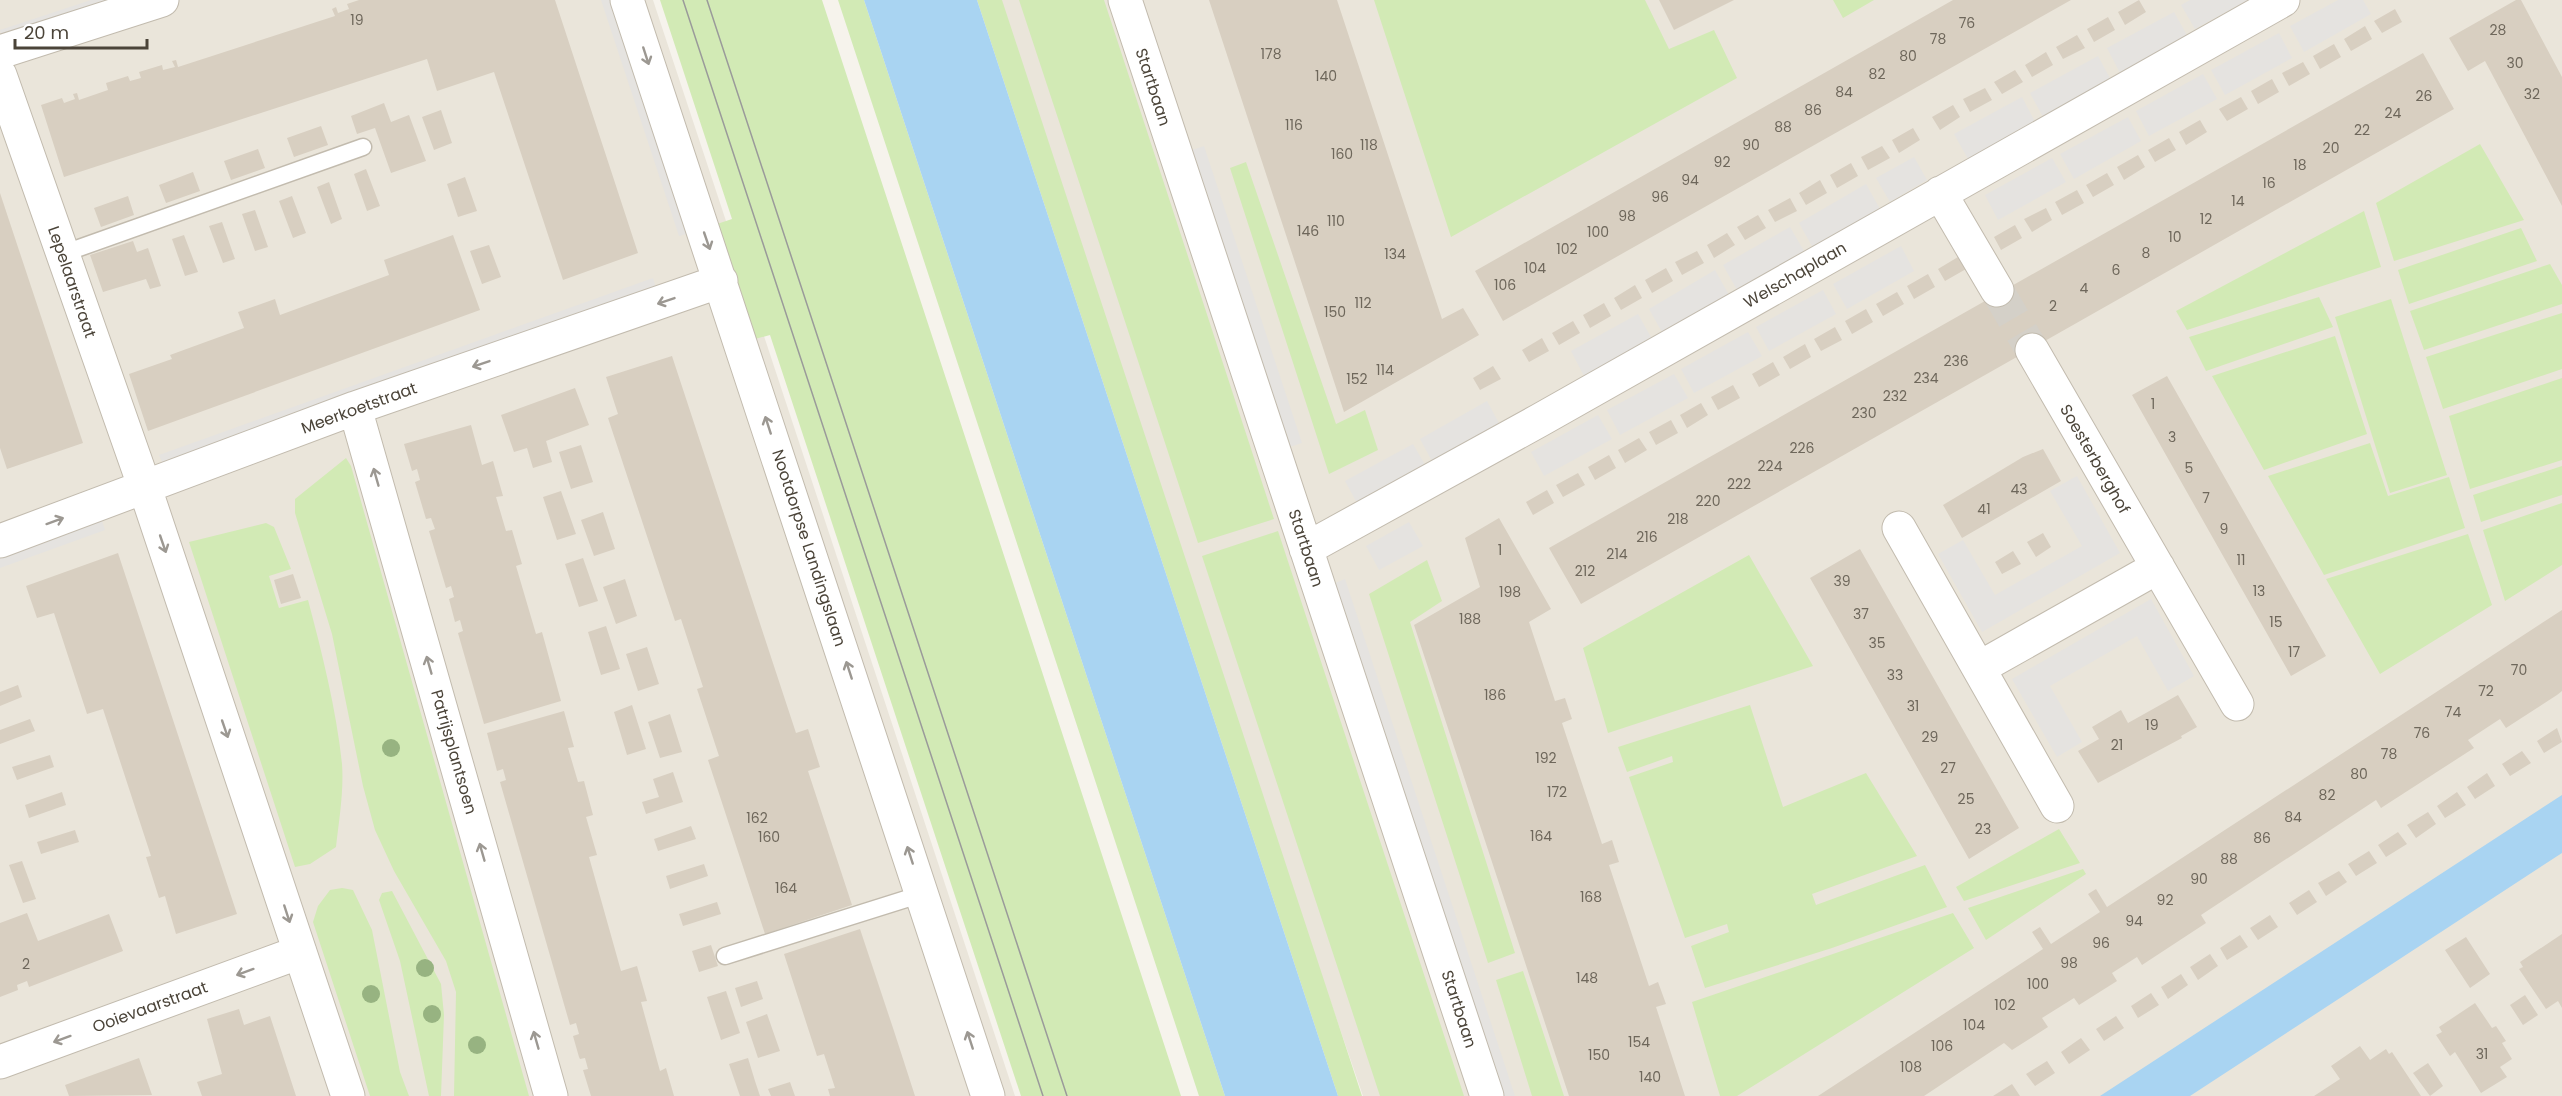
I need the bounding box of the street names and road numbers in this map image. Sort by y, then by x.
street label: Startbaan [1130,45,1176,129]
street label: Lepelaarstraat [42,223,102,341]
street label: Welschaplaan [1739,236,1851,314]
street label: Meerkoetstraat [298,376,420,440]
street label: Soesterberghof [2054,400,2136,518]
street label: Nootdorpse Landingslaan [766,447,852,649]
street label: Startbaan [1283,506,1329,590]
street label: Patrijsplantsoen [425,687,483,817]
street label: Startbaan [1436,967,1482,1051]
street label: Ooievaarstraat [89,975,211,1038]

